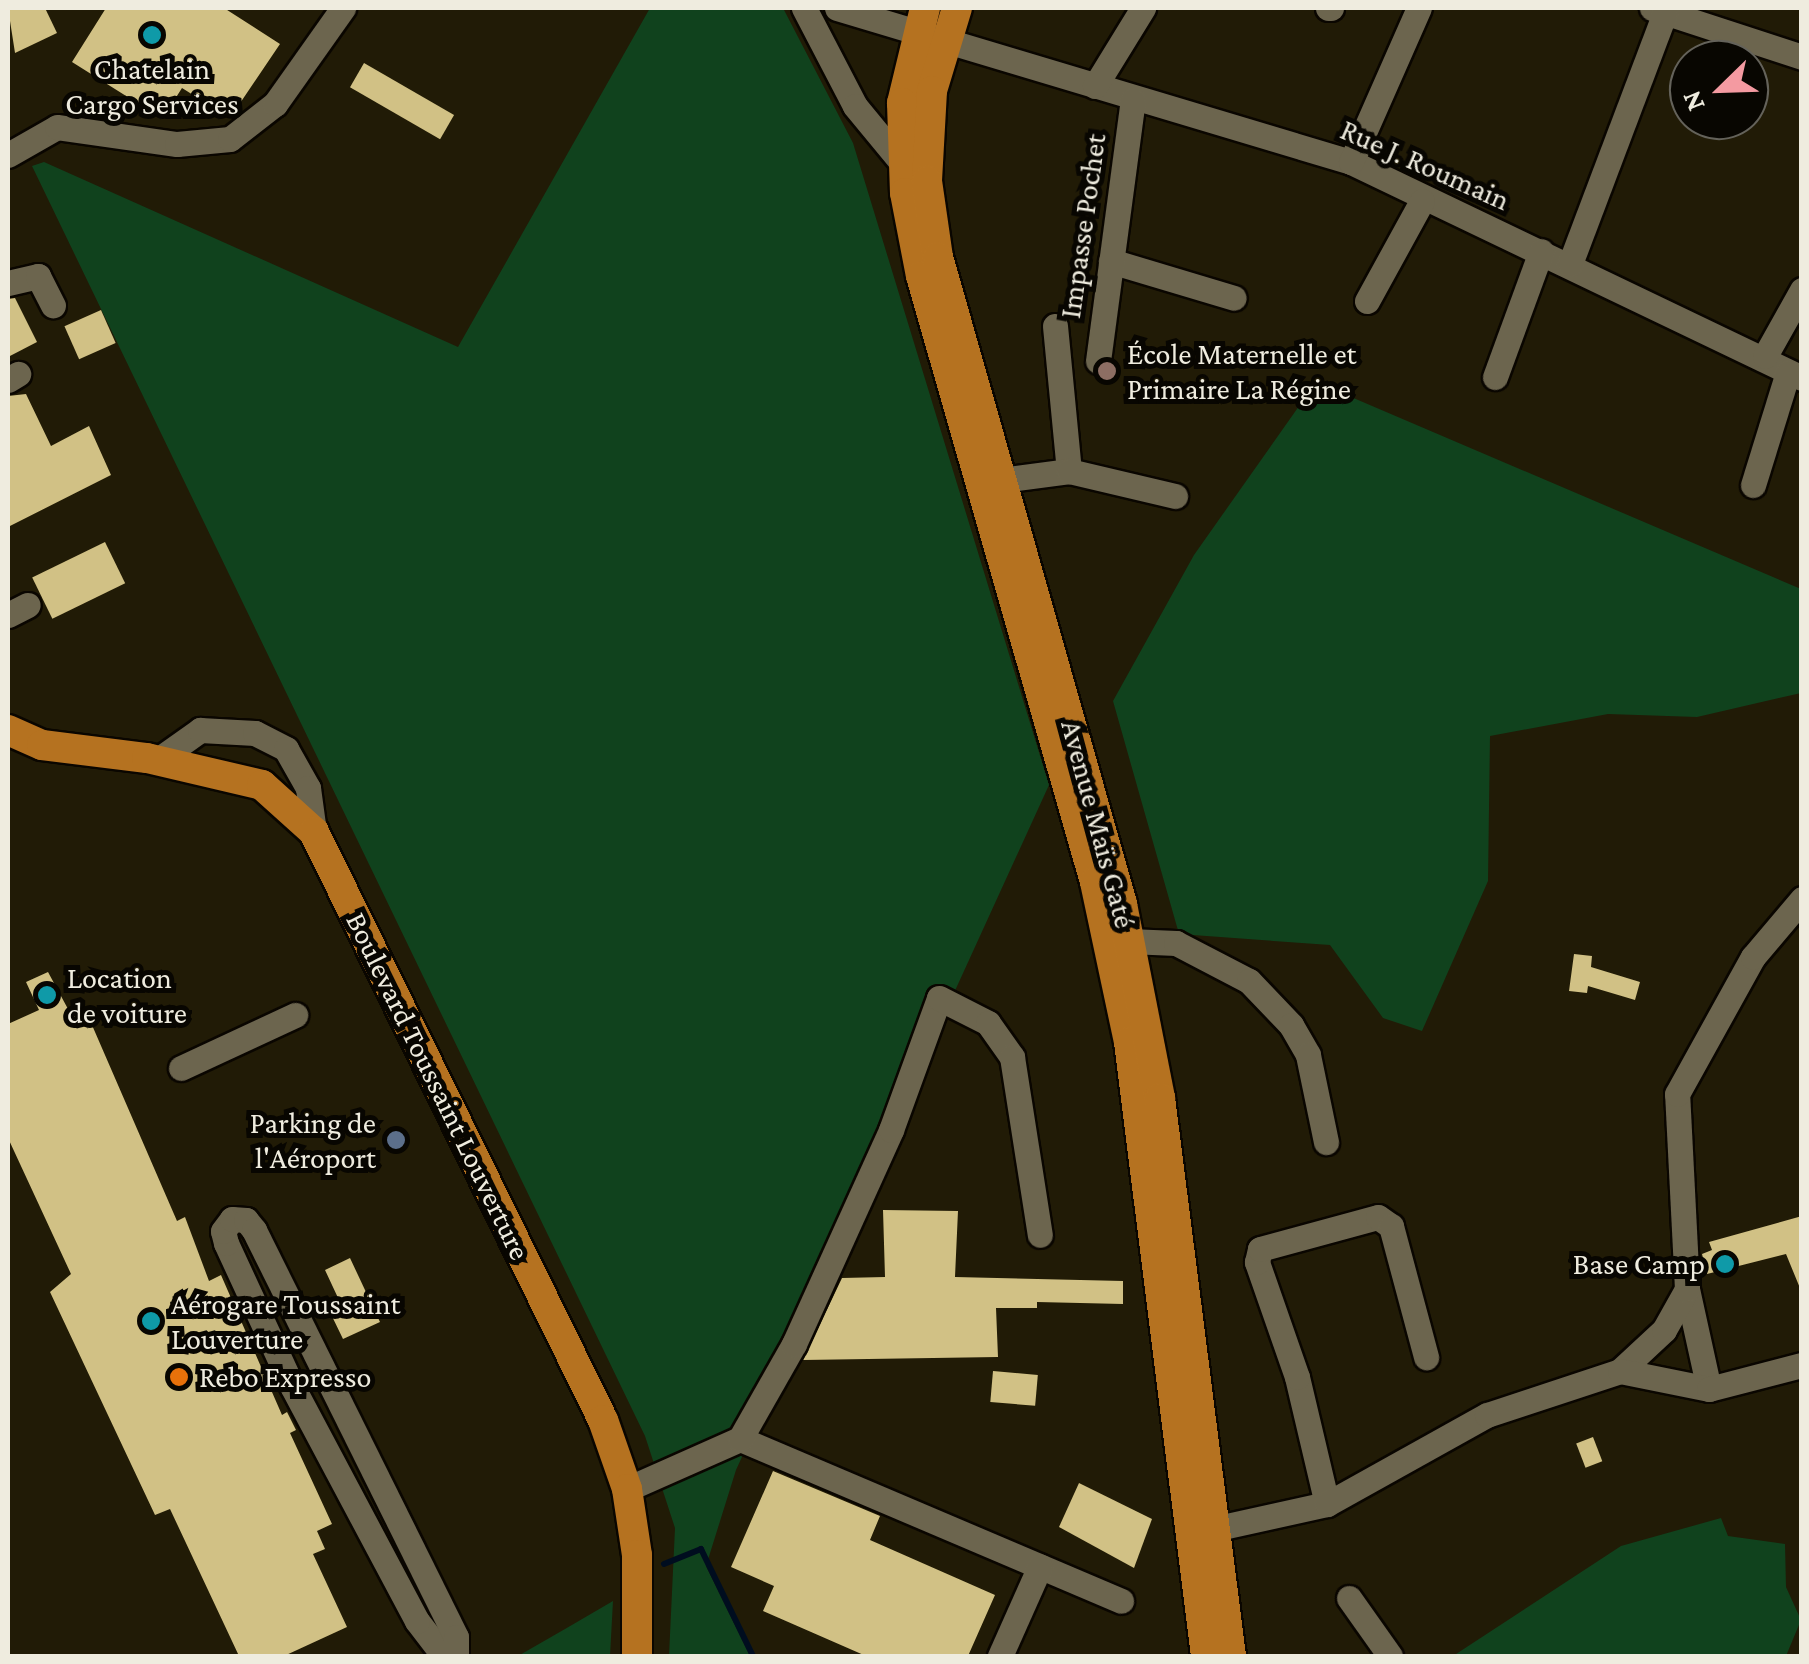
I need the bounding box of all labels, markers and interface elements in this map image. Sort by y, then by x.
marker: Chatelain Cargo Services [141,24,163,46]
north arrow [1669,40,1769,140]
place label: Chatelain Cargo Services [65,51,239,122]
text: N [1675,86,1711,116]
street label: Rue J. Roumain [1335,112,1515,218]
street label: Impasse Pochet [1052,131,1114,321]
place label: École Maternelle et Primaire La Régine [1127,336,1357,406]
marker: École Maternelle et Primaire La Régine [1096,360,1118,382]
street label: Avenue Maïs Gaté [1053,716,1143,932]
street label: Boulevard Toussaint Louverture [338,906,538,1266]
place label: Location de voiture [67,960,187,1030]
marker: Location de voiture [36,984,58,1006]
place label: Parking de l'Aéroport [250,1105,376,1176]
marker: Parking de l'Aéroport [385,1129,407,1151]
place label: Base Camp [1573,1246,1705,1282]
marker: Base Camp [1714,1253,1736,1275]
place label: Aérogare Toussaint Louverture [171,1286,400,1356]
marker: Aérogare Toussaint Louverture [140,1310,162,1332]
place label: Rebo Expresso [199,1359,371,1395]
marker: Rebo Expresso [168,1366,190,1388]

